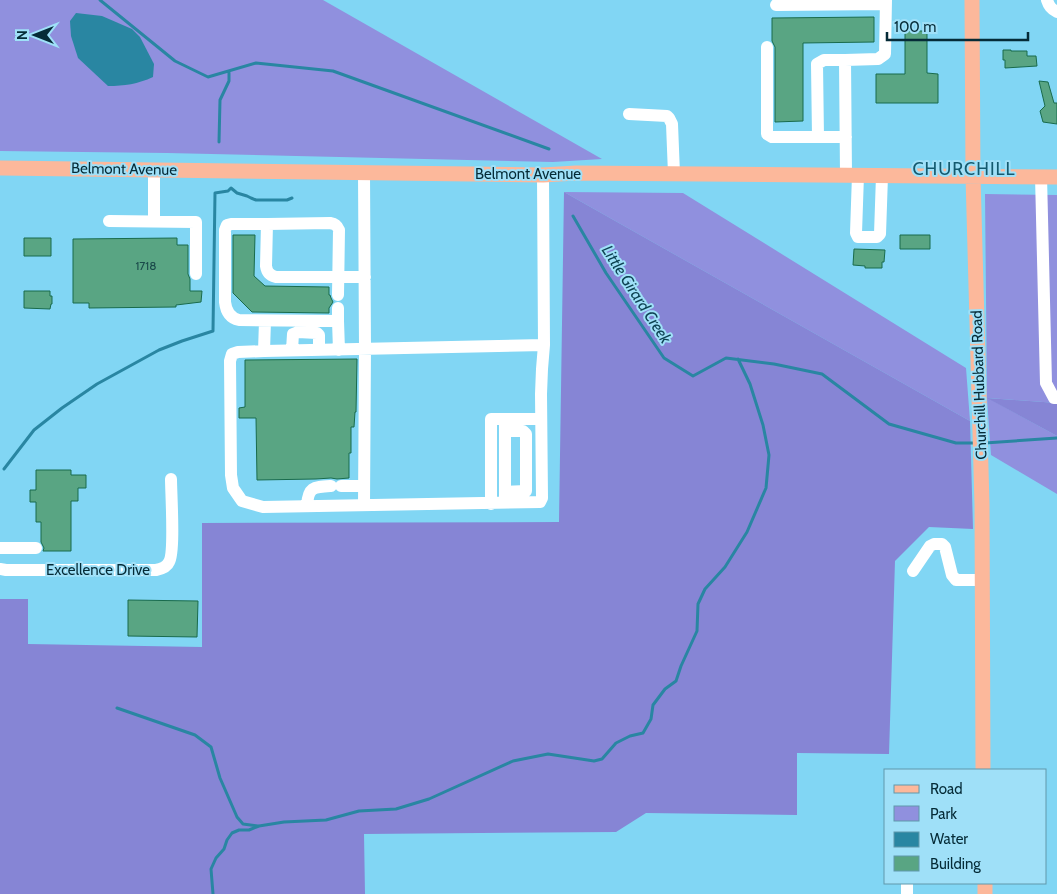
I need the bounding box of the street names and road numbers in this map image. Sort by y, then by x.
street label: Belmont Avenue [71,159,177,179]
street label: Belmont Avenue [475,165,581,183]
street label: Churchill Hubbard Road [967,310,991,460]
street label: Excellence Drive [46,561,150,579]

